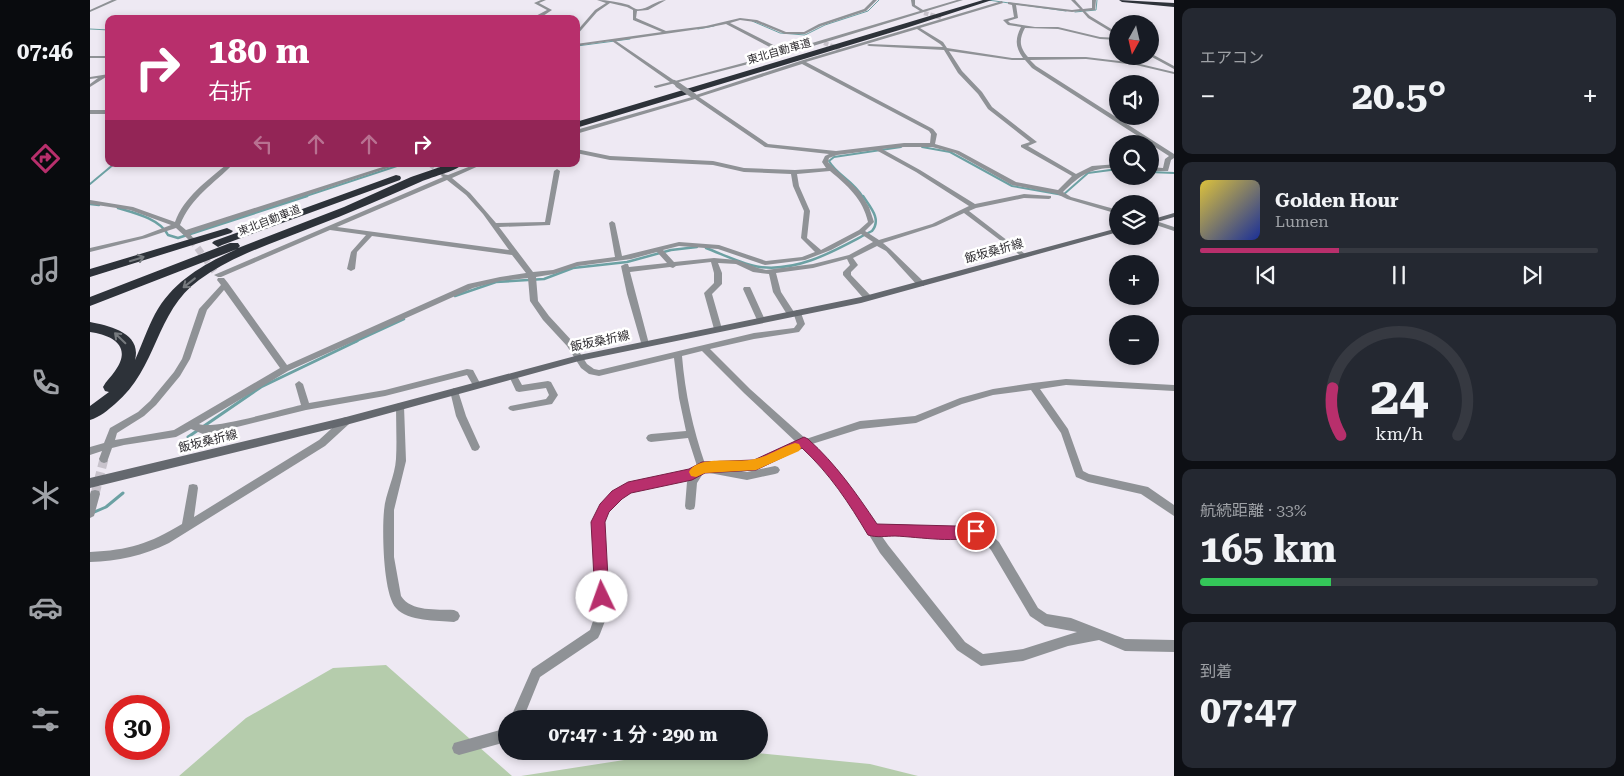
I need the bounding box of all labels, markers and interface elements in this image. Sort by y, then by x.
north arrow [1109,15,1159,65]
map controls [1109,15,1159,365]
text: 180 m [208,31,309,72]
icon: right [125,35,190,100]
street label: 東北自動車道 [746,36,813,67]
text: 07:46 [17,39,73,64]
text: エアコン [1200,48,1264,67]
text: 20.5° [1352,74,1446,118]
button: sound [1109,75,1159,125]
text: 右折 [208,79,252,104]
text: − [1200,80,1216,113]
text: + [1582,80,1598,113]
icon: left [249,130,277,158]
icon: ahead [302,130,330,158]
icon: ahead [355,130,383,158]
icon: right [408,130,436,158]
button: search [1109,135,1159,185]
icon: directions [28,141,63,176]
text: Golden Hour [1275,189,1399,212]
button: layers [1109,195,1159,245]
street label: 東北自動車道 [236,203,302,238]
text: Lumen [1275,212,1329,231]
street label: 飯坂桑折線 [963,236,1025,266]
icon: music [28,253,63,288]
one-way arrow [128,254,144,264]
button: + [1109,255,1159,305]
icon: previous [1252,261,1280,289]
icon: pause [1385,261,1413,289]
icon: next [1518,261,1546,289]
one-way arrow [182,277,195,288]
button: − [1109,315,1159,365]
street label: 飯坂桑折線 [569,328,631,354]
one-way arrow [114,332,126,344]
icon: phone [28,365,63,400]
text: 24 [1370,366,1428,427]
text: km/h [1375,423,1423,444]
street label: 飯坂桑折線 [177,427,239,455]
icon: climate [28,478,63,513]
text: 航続距離 · 33% [1200,501,1307,520]
pin [955,510,997,552]
icon: arrive [962,517,990,545]
text: 165 km [1200,527,1336,571]
position arrow [575,570,627,622]
icon: car [28,590,63,625]
text: 到着 [1200,662,1232,681]
text: 07:47 [1200,688,1297,732]
speed limit sign: 30 [105,695,170,760]
icon: filters [28,702,63,737]
text: 07:47 · 1 分 · 290 m [548,723,718,746]

